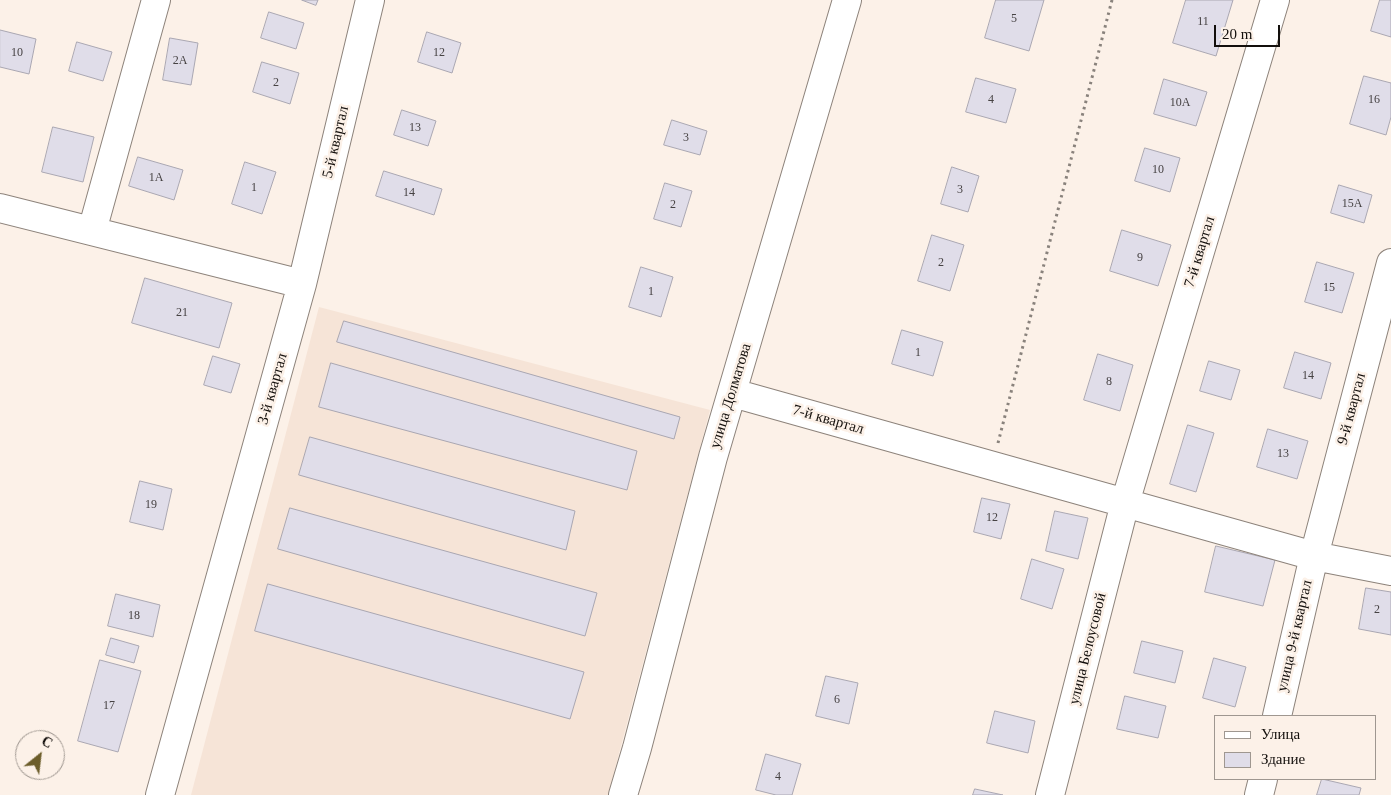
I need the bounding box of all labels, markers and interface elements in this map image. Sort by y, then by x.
house number: 5 [1011,12,1017,26]
house number: 11 [1197,15,1209,29]
scale bar [1216,15,1282,47]
text: 20 m [1222,26,1252,42]
house number: 10 [11,46,23,60]
house number: 12 [433,46,445,60]
house number: 2А [173,54,187,68]
house number: 2 [273,76,279,90]
house number: 4 [988,93,994,107]
house number: 16 [1368,93,1380,107]
house number: 10А [1170,96,1190,110]
street label: 5-й квартал [319,104,353,180]
house number: 13 [409,121,421,135]
house number: 3 [683,131,689,145]
house number: 10 [1152,163,1164,177]
house number: 1А [149,171,163,185]
house number: 1 [251,181,257,195]
house number: 3 [957,183,963,197]
house number: 14 [403,186,415,200]
house number: 15А [1342,197,1362,211]
house number: 2 [670,198,676,212]
street label: 7-й квартал [1181,214,1219,290]
house number: 9 [1137,251,1143,265]
house number: 2 [938,256,944,270]
house number: 15 [1323,281,1335,295]
house number: 1 [648,285,654,299]
house number: 21 [176,306,188,320]
street label: улица Долматова [706,341,756,451]
house number: 1 [915,346,921,360]
street label: 3-й квартал [254,351,292,427]
house number: 14 [1302,369,1314,383]
street label: 9-й квартал [1334,371,1370,447]
house number: 8 [1106,375,1112,389]
street label: 7-й квартал [790,401,866,439]
house number: 13 [1277,447,1289,461]
house number: 19 [145,498,157,512]
house number: 12 [986,511,998,525]
street label: улица 9-й квартал [1273,578,1317,694]
street label: улица Белоусовой [1065,591,1111,707]
house number: 2 [1374,603,1380,617]
house number: 18 [128,609,140,623]
house number: 6 [834,693,840,707]
house number: 17 [103,699,115,713]
legend [1214,715,1376,780]
text: Улица [1261,726,1300,742]
north arrow [15,730,65,780]
text: С [39,733,55,751]
text: Здание [1261,751,1305,767]
house number: 4 [775,770,781,784]

